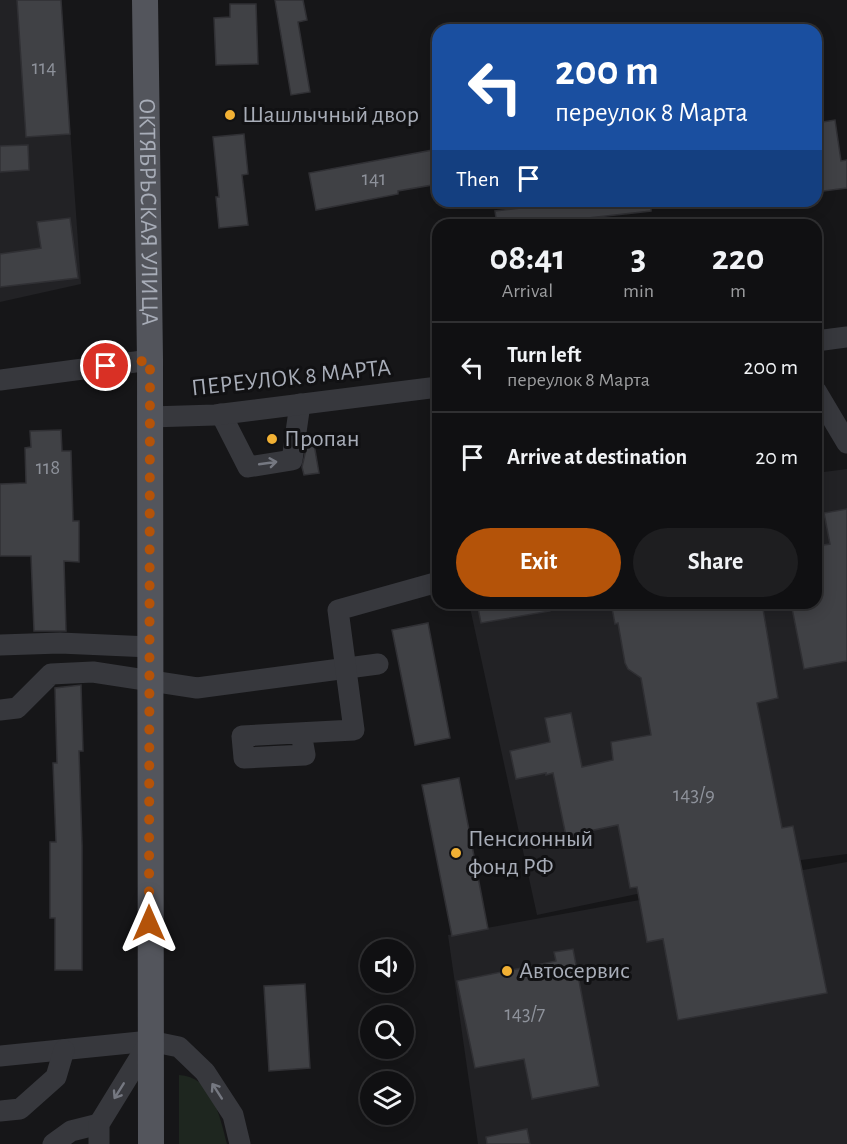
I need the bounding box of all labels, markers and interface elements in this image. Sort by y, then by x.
icon: left [456,48,534,126]
text: 200 m [555,50,659,92]
house number: 114 [32,57,56,78]
street label: ОКТЯБРЬСКАЯ УЛИЦА [134,98,162,326]
text: переулок 8 Марта [555,99,748,126]
place label: Шашлычный двор [242,103,419,127]
marker: Шашлычный двор [223,108,237,122]
icon: arrive [512,162,545,195]
house number: 141 [362,168,386,189]
text: Then [456,168,500,190]
text: 08:41 [490,240,565,276]
text: 3 [631,240,646,276]
text: 220 [712,240,764,276]
text: Arrival [502,281,553,301]
text: min [623,281,654,301]
text: m [730,281,746,301]
pin [80,340,131,391]
text: Turn left [507,344,581,366]
icon: arrive [89,349,122,382]
icon: left [456,351,489,384]
street label: ПЕРЕУЛОК 8 МАРТА [190,356,392,400]
text: 200 m [744,356,798,378]
text: переулок 8 Марта [507,370,650,390]
place label: Пропан [284,427,360,451]
marker: Пропан [265,432,279,446]
icon: arrive [456,441,489,474]
text: Arrive at destination [507,446,687,468]
text: 20 m [755,446,798,468]
house number: 118 [36,457,60,478]
one-way arrow [258,458,277,469]
button: Exit [456,528,621,597]
button: Share [633,528,798,597]
house number: 143/9 [673,784,715,805]
place label: Пенсионный фонд РФ [468,827,593,879]
marker: Пенсионный фонд РФ [449,846,463,860]
position arrow [117,891,181,955]
map controls [360,939,414,1125]
button: sound [360,939,414,993]
place label: Автосервис [519,959,630,983]
marker: Автосервис [500,964,514,978]
house number: 143/7 [505,1003,546,1024]
button: search [360,1005,414,1059]
button: layers [360,1071,414,1125]
one-way arrow [113,1082,125,1099]
one-way arrow [211,1083,223,1100]

